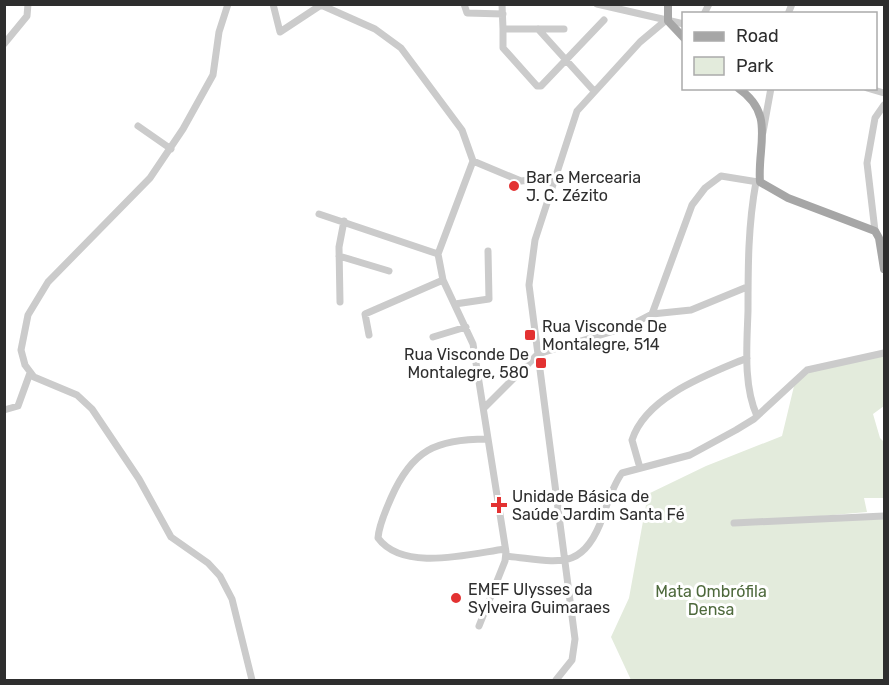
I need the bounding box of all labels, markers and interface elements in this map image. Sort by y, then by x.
legend [682,12,877,90]
text: Road [736,25,779,47]
text: Park [736,55,774,77]
place label: Bar e Mercearia J. C. Zézito [526,168,641,205]
marker: Bar e Mercearia J. C. Zézito [507,179,521,193]
place label: Rua Visconde De Montalegre, 514 [542,317,667,354]
marker: Rua Visconde De Montalegre, 514 [523,328,537,342]
place label: Rua Visconde De Montalegre, 580 [404,345,529,382]
marker: Rua Visconde De Montalegre, 580 [534,356,548,370]
place label: Unidade Básica de Saúde Jardim Santa Fé [512,487,685,524]
marker: Unidade Básica de Saúde Jardim Santa Fé [490,496,508,514]
place label: EMEF Ulysses da Sylveira Guimaraes [468,580,610,617]
park label: Mata Ombrófila Densa [655,582,767,619]
marker: EMEF Ulysses da Sylveira Guimaraes [449,591,463,605]

